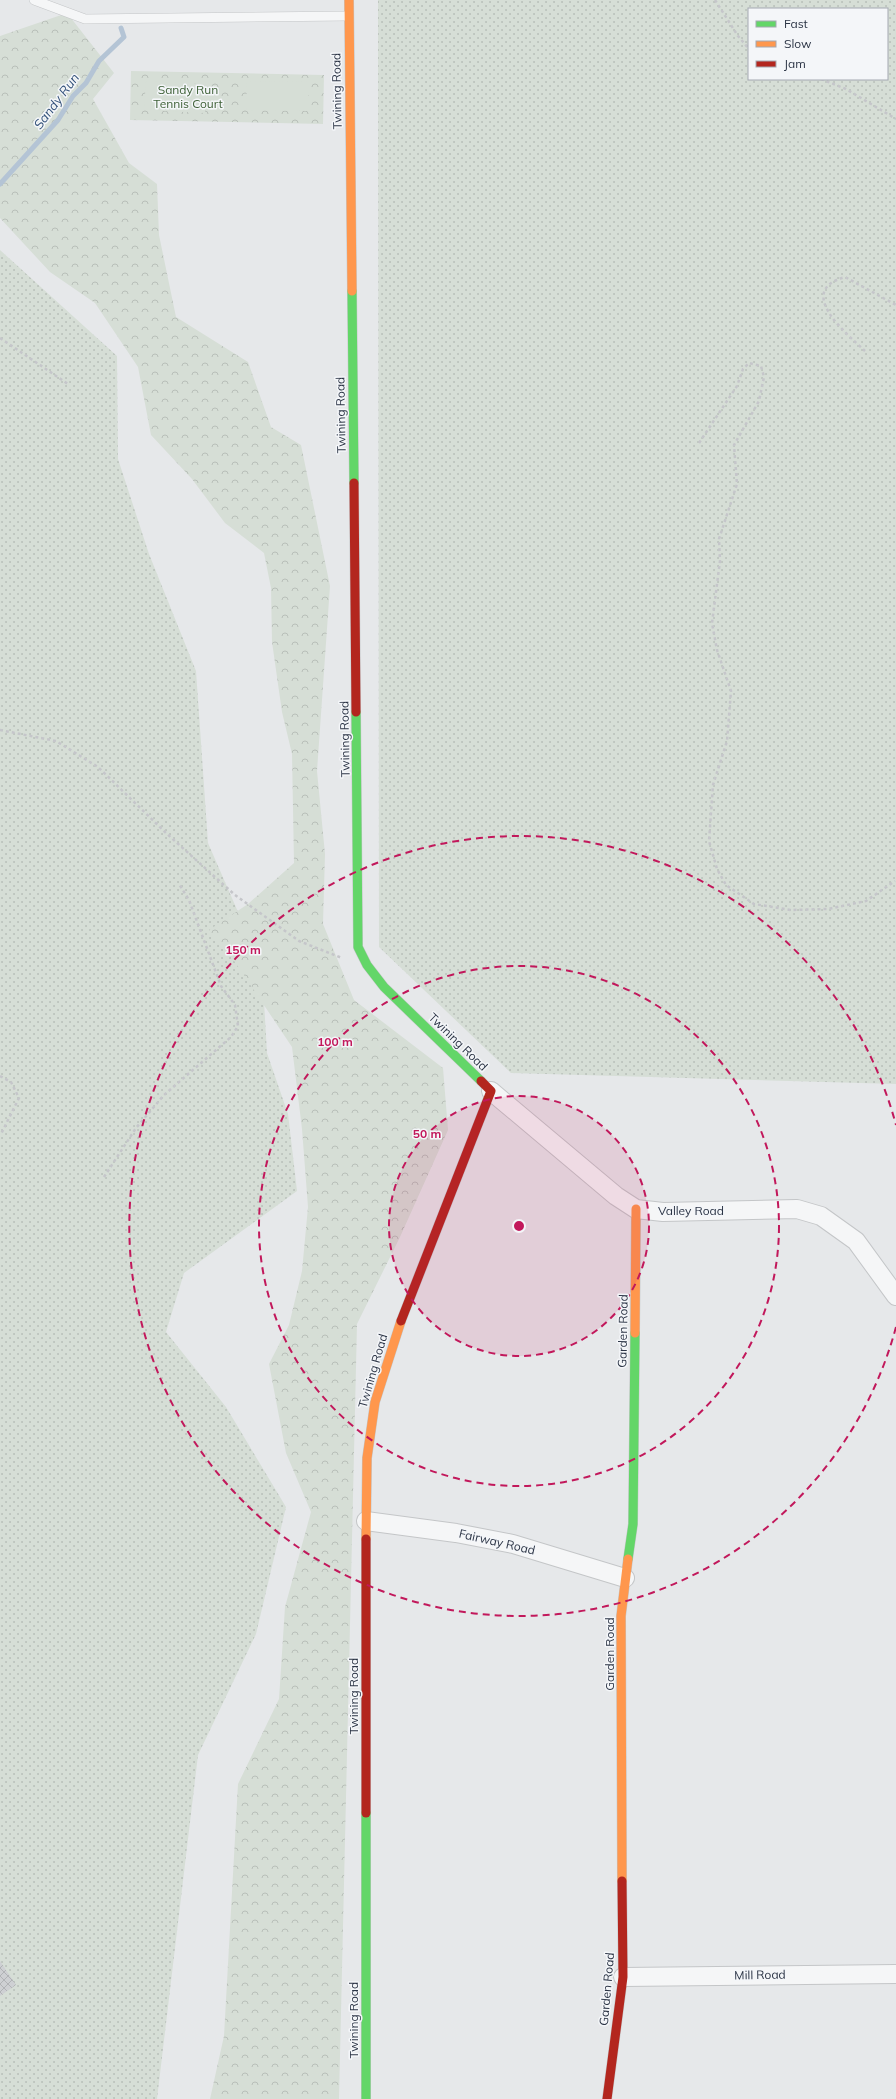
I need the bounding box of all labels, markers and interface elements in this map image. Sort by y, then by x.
legend [748,8,888,80]
text: Fast [784,16,808,31]
text: Slow [784,36,812,51]
street label: Twining Road [328,53,345,129]
text: Jam [784,56,806,71]
water label: Sandy Run [30,70,82,132]
park label: Sandy Run Tennis Court [153,82,223,111]
street label: Twining Road [332,377,349,453]
street label: Twining Road [336,701,353,777]
text: 150 m [225,942,261,957]
street label: Twining Road [426,1010,491,1074]
text: 100 m [317,1034,353,1049]
text: 50 m [413,1126,441,1141]
street label: Valley Road [658,1203,724,1218]
centre of rings [512,1219,526,1233]
street label: Garden Road [614,1294,631,1368]
street label: Twining Road [355,1332,390,1410]
street label: Fairway Road [458,1525,537,1558]
street label: Garden Road [602,1617,617,1691]
street label: Twining Road [346,1658,361,1734]
street label: Garden Road [596,1952,617,2026]
street label: Mill Road [734,1967,786,1982]
street label: Twining Road [346,1982,361,2058]

